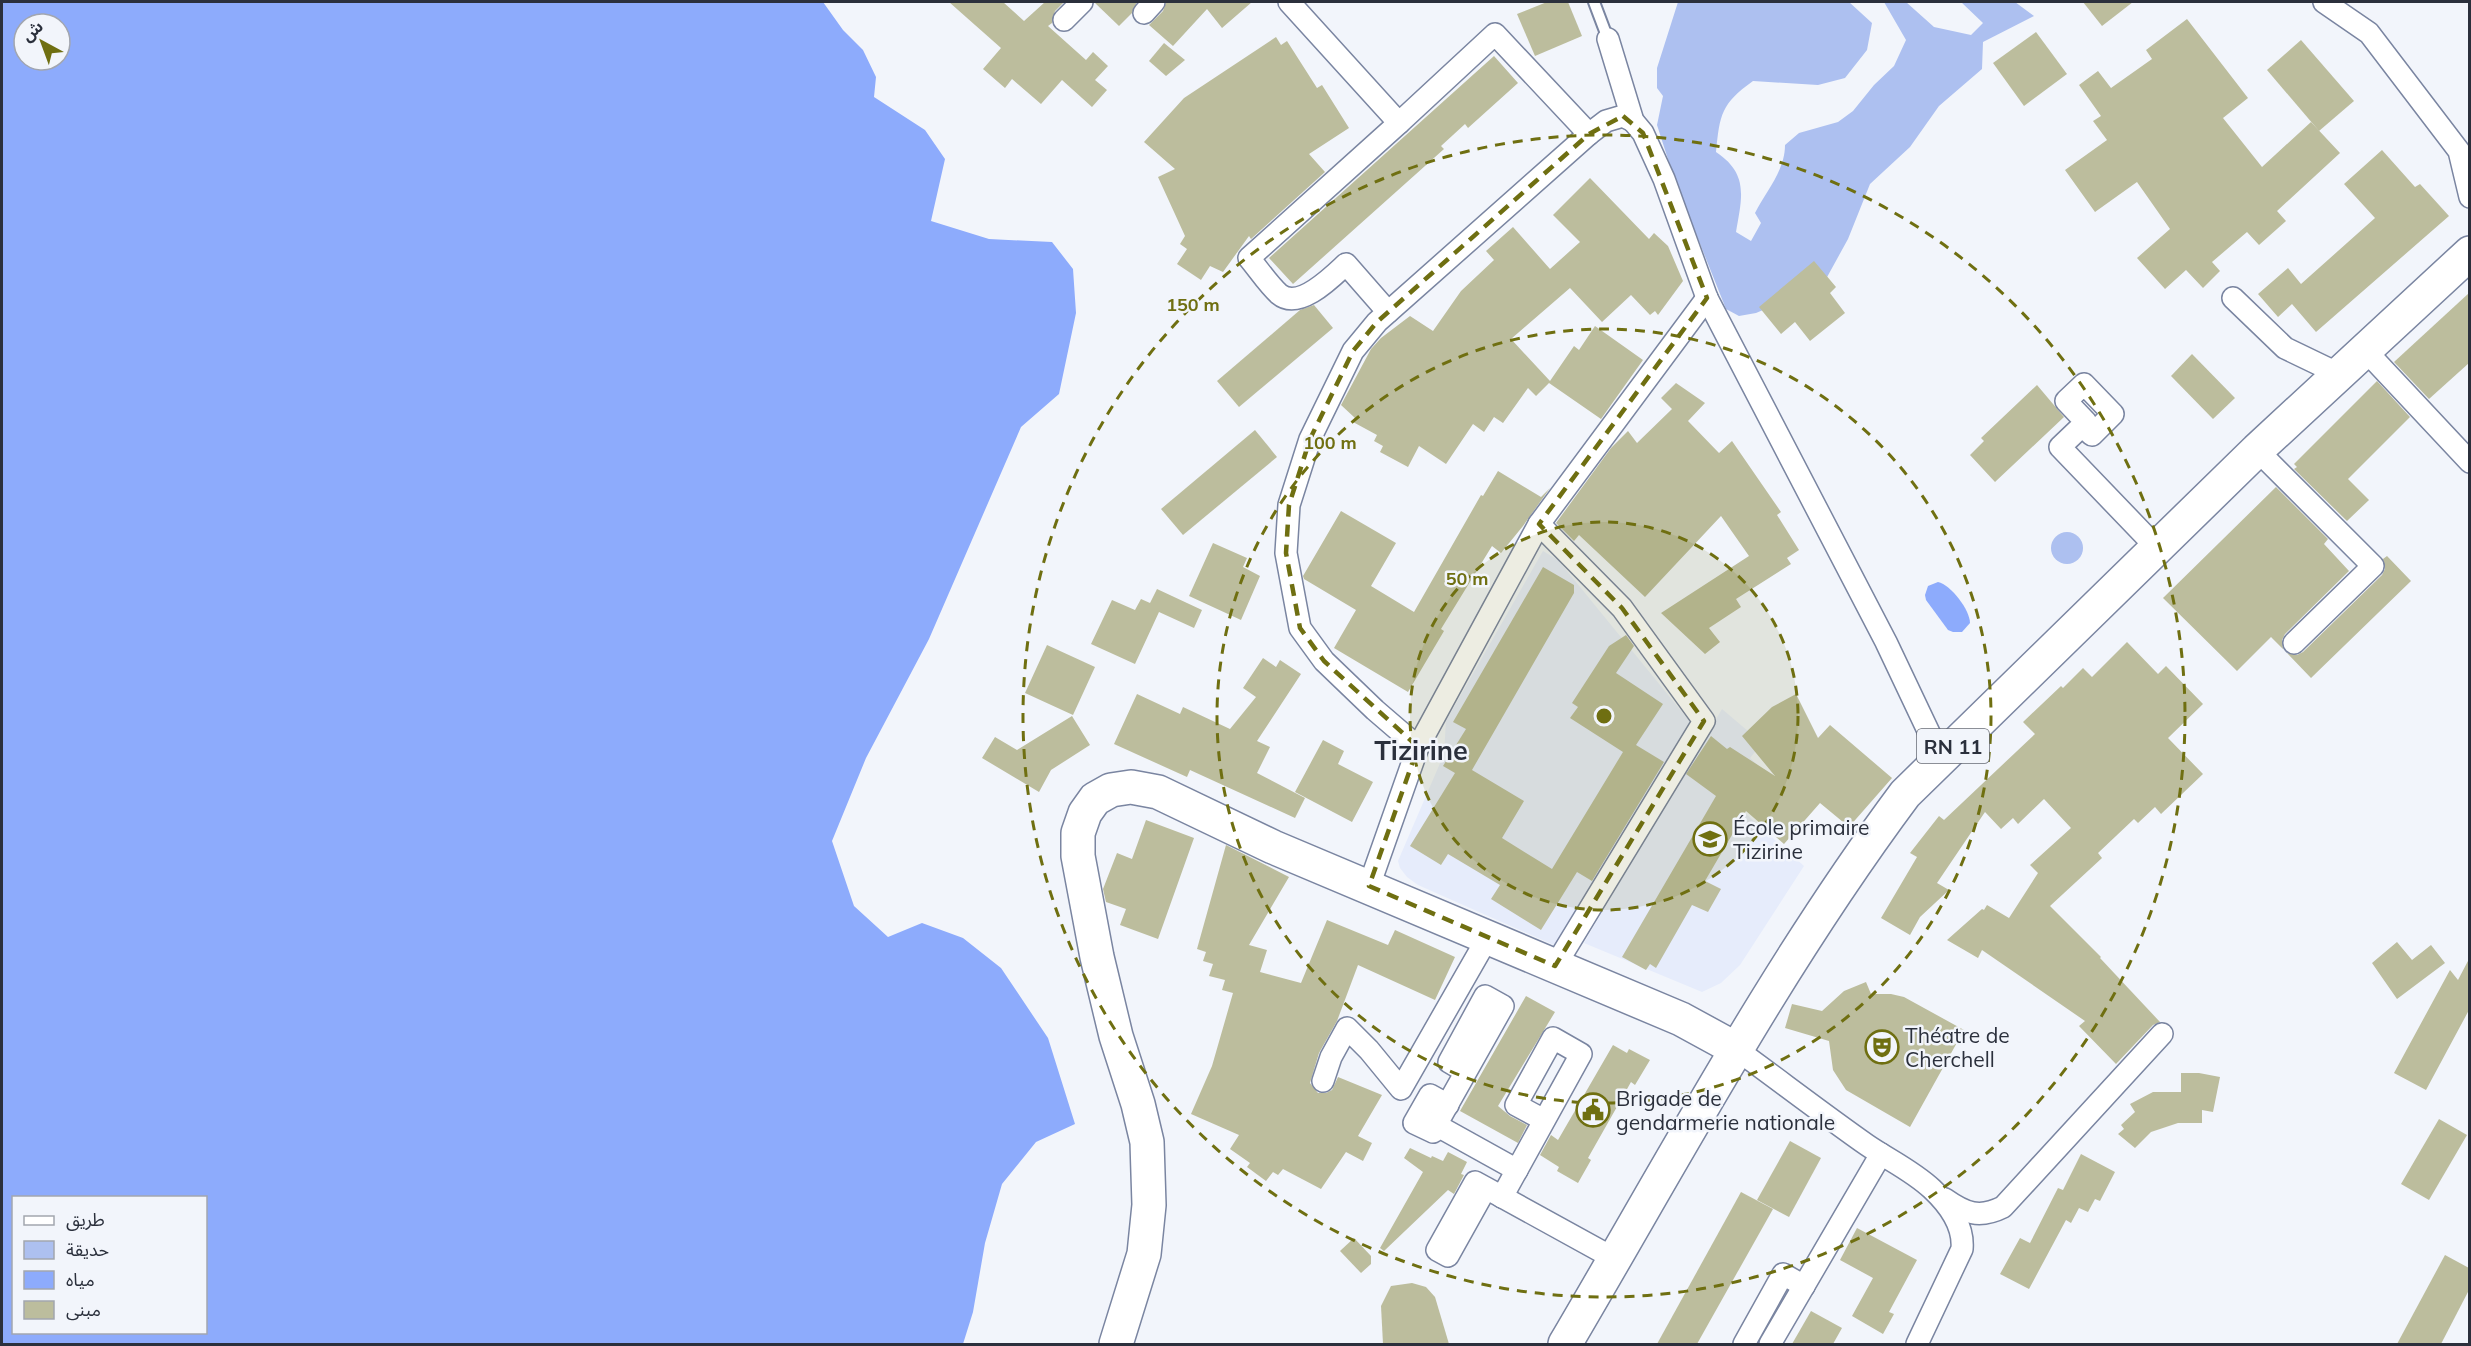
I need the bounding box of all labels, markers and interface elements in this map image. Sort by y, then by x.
north arrow [12,12,72,72]
text: ش [17,16,47,45]
text: 150 m [1166,293,1220,316]
text: 100 m [1303,431,1357,454]
text: 50 m [1446,567,1488,590]
centre of rings [1594,706,1614,726]
road number: RN 11 [1917,729,1989,763]
district label: Tizirine [1374,733,1468,767]
place label: École primaire Tizirine [1733,814,1870,864]
school or university icon: École primaire Tizirine [1692,821,1728,857]
place label: Théatre de Cherchell [1905,1022,2010,1072]
theatre icon: Théatre de Cherchell [1864,1029,1900,1065]
place label: Brigade de gendarmerie nationale [1616,1085,1835,1135]
public building icon: Brigade de gendarmerie nationale [1575,1092,1611,1128]
legend [12,1196,207,1334]
text: طريق [66,1208,105,1231]
text: حديقة [66,1238,109,1261]
text: مياه [66,1268,95,1291]
text: مبنى [66,1298,101,1321]

